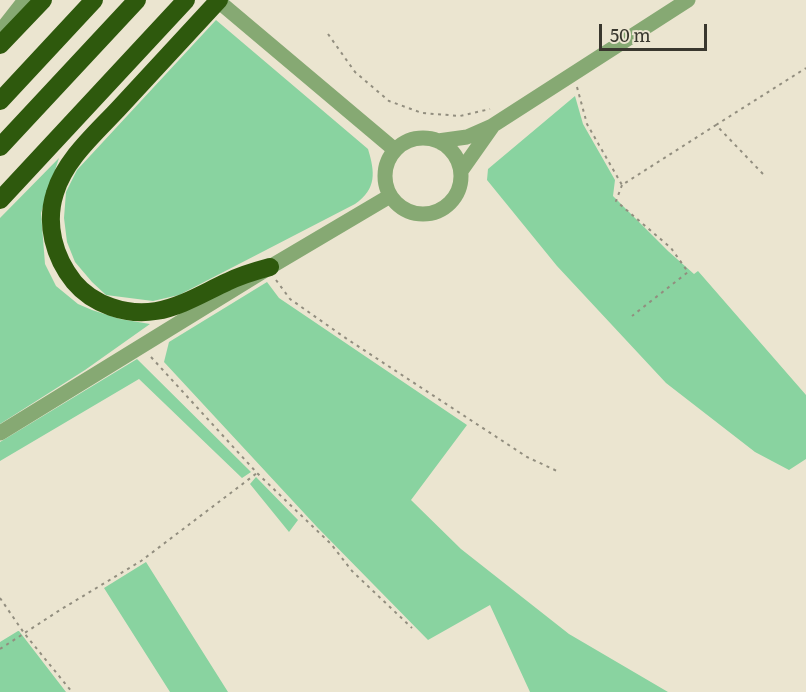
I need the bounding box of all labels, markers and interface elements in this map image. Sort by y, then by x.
scale bar [602,12,710,50]
text: 50 m [610,21,651,48]

